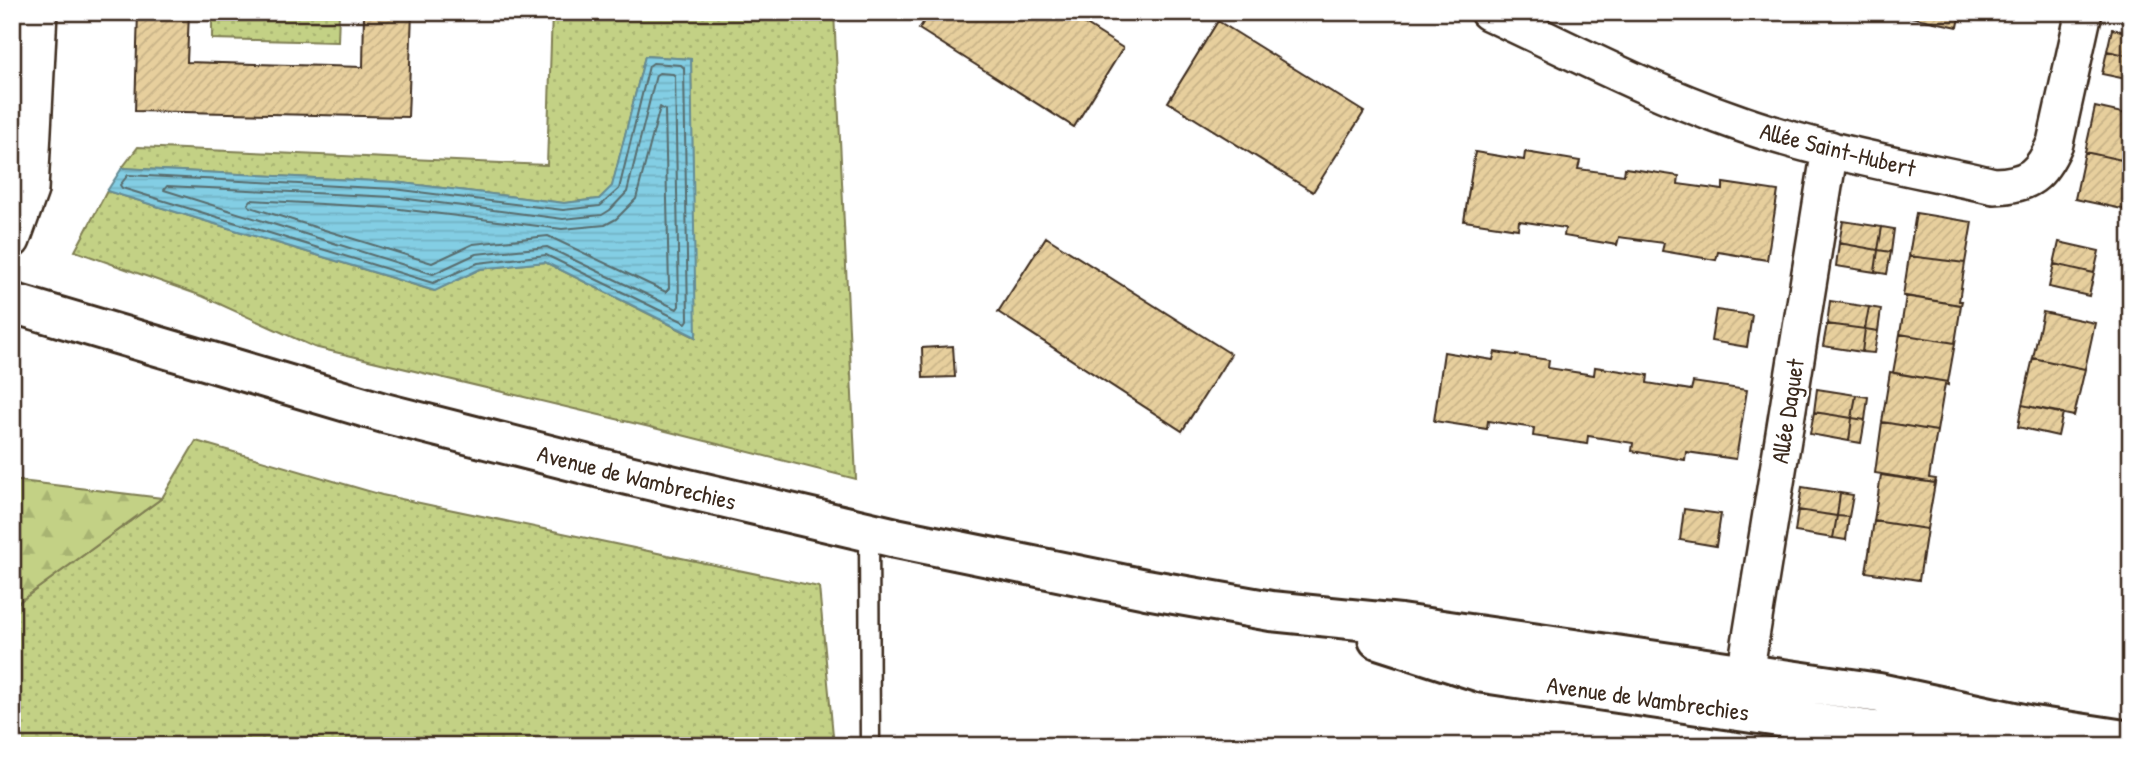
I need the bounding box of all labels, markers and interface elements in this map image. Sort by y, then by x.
street label: Allée Saint-Hubert [1757,114,1920,184]
street label: Allée Daguet [1763,356,1811,466]
street label: Avenue de Wambrechies [534,437,740,517]
street label: Avenue de Wambrechies [1545,668,1751,728]

